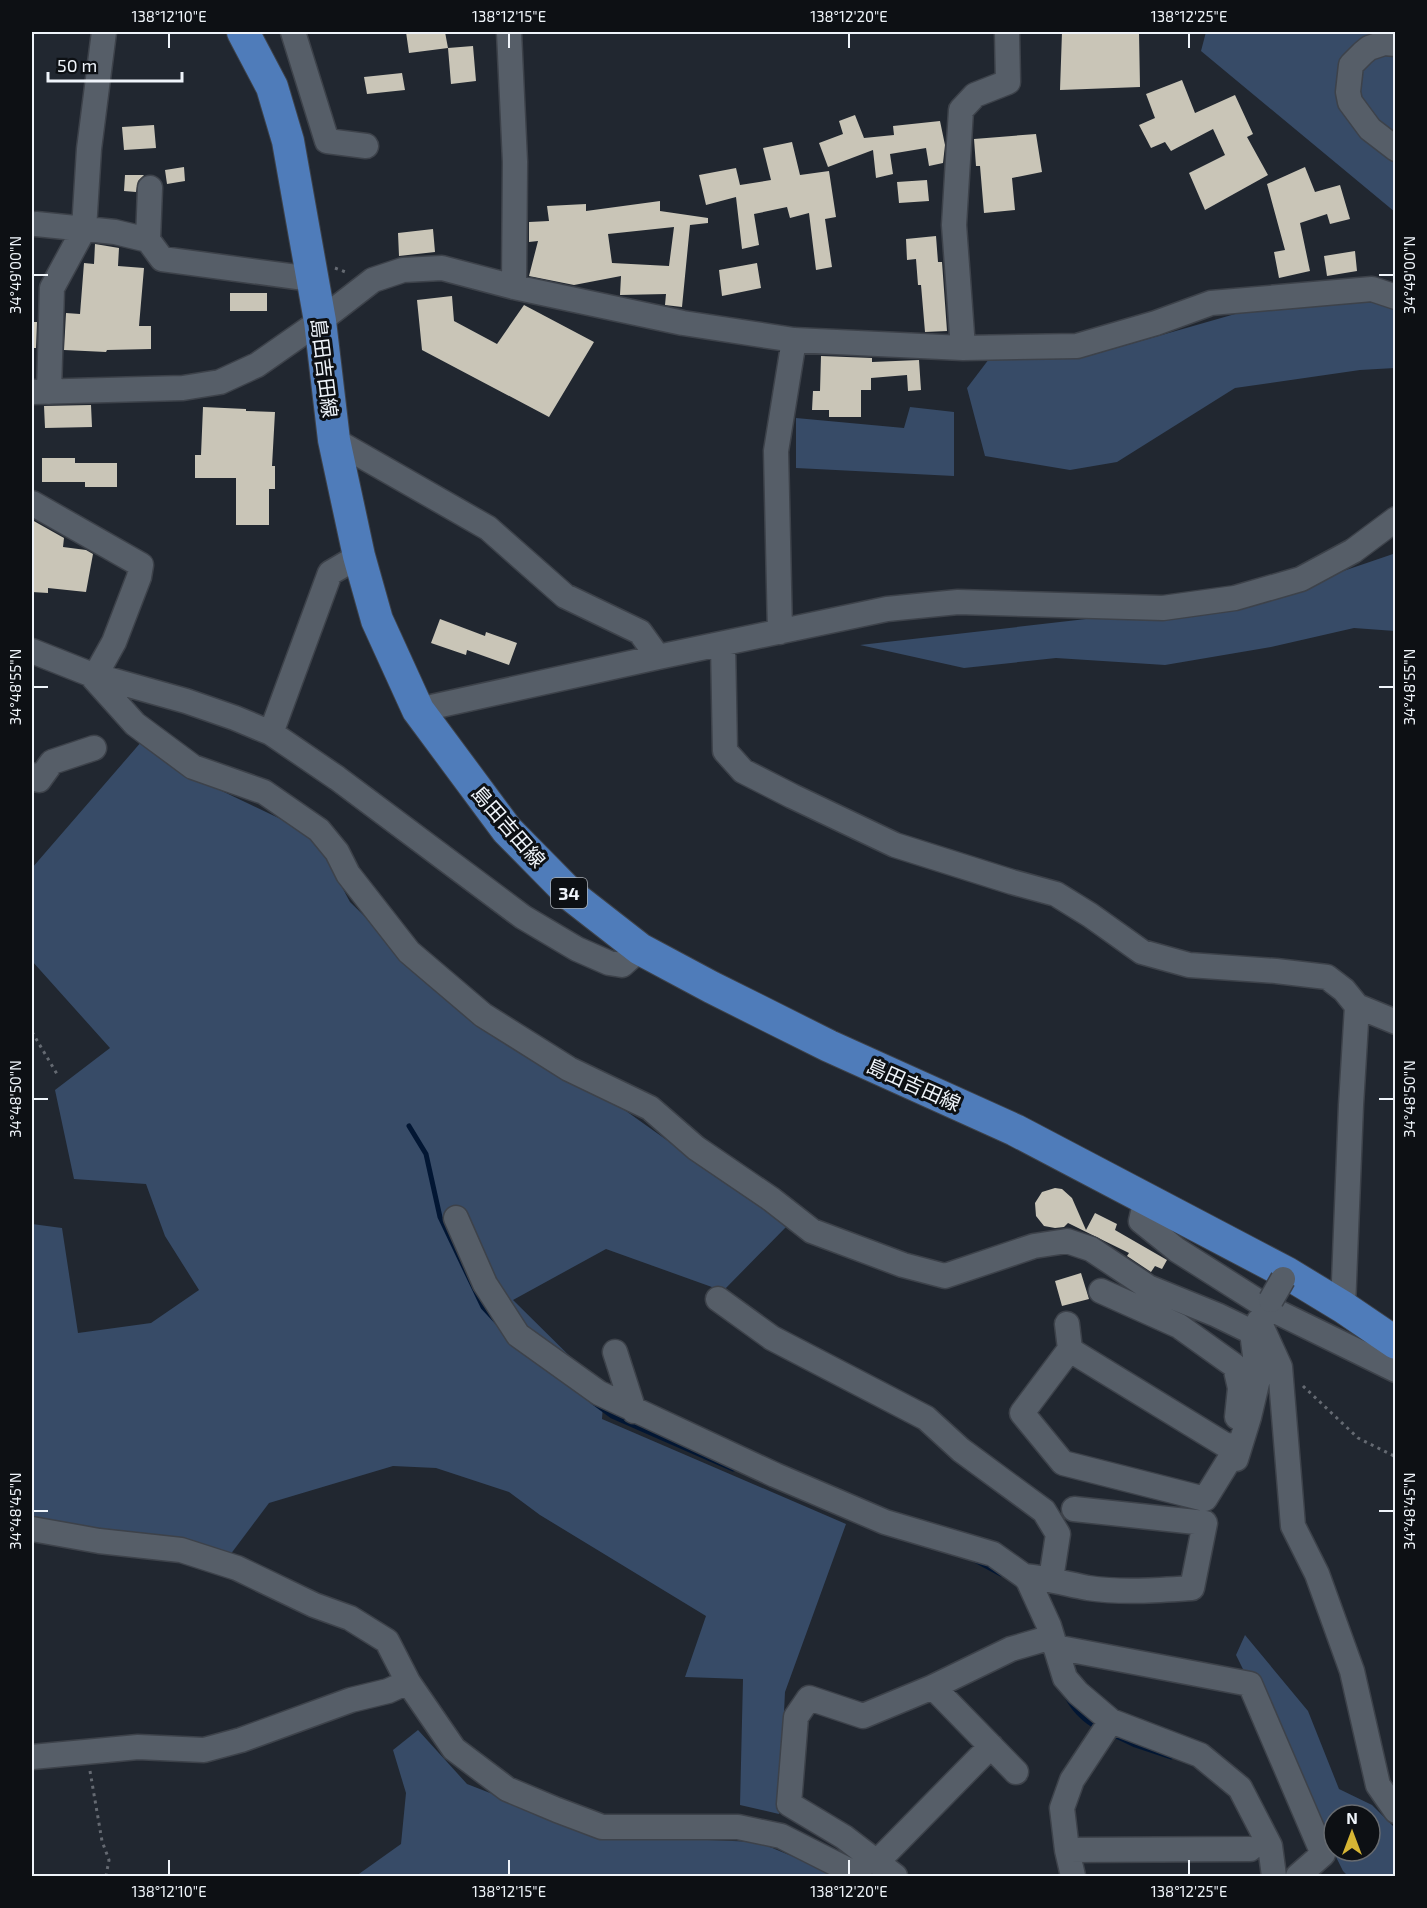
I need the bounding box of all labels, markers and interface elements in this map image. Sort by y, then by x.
text: 138°12'10"E [131,7,207,25]
text: 138°12'15"E [472,7,546,25]
text: 138°12'20"E [810,7,888,25]
text: 138°12'25"E [1151,7,1227,25]
scale bar [48,45,182,83]
text: 50 m [57,54,97,76]
text: 34°49'00"N [6,236,24,314]
text: 34°49'00"N [1400,236,1418,314]
street label: 島田吉田線 [307,317,343,419]
text: 34°48'55"N [6,649,24,725]
text: 34°48'55"N [1400,649,1418,725]
street label: 島田吉田線 [467,780,551,872]
road number: 34 [551,878,587,908]
street label: 島田吉田線 [863,1053,965,1115]
text: 34°48'50"N [6,1060,24,1138]
text: 34°48'50"N [1400,1060,1418,1138]
text: 34°48'45"N [6,1472,24,1550]
text: 34°48'45"N [1400,1472,1418,1550]
north arrow [1322,1803,1382,1863]
text: N [1346,1808,1358,1827]
text: 138°12'10"E [131,1882,207,1900]
text: 138°12'15"E [472,1882,546,1900]
text: 138°12'20"E [810,1882,888,1900]
text: 138°12'25"E [1151,1882,1227,1900]

